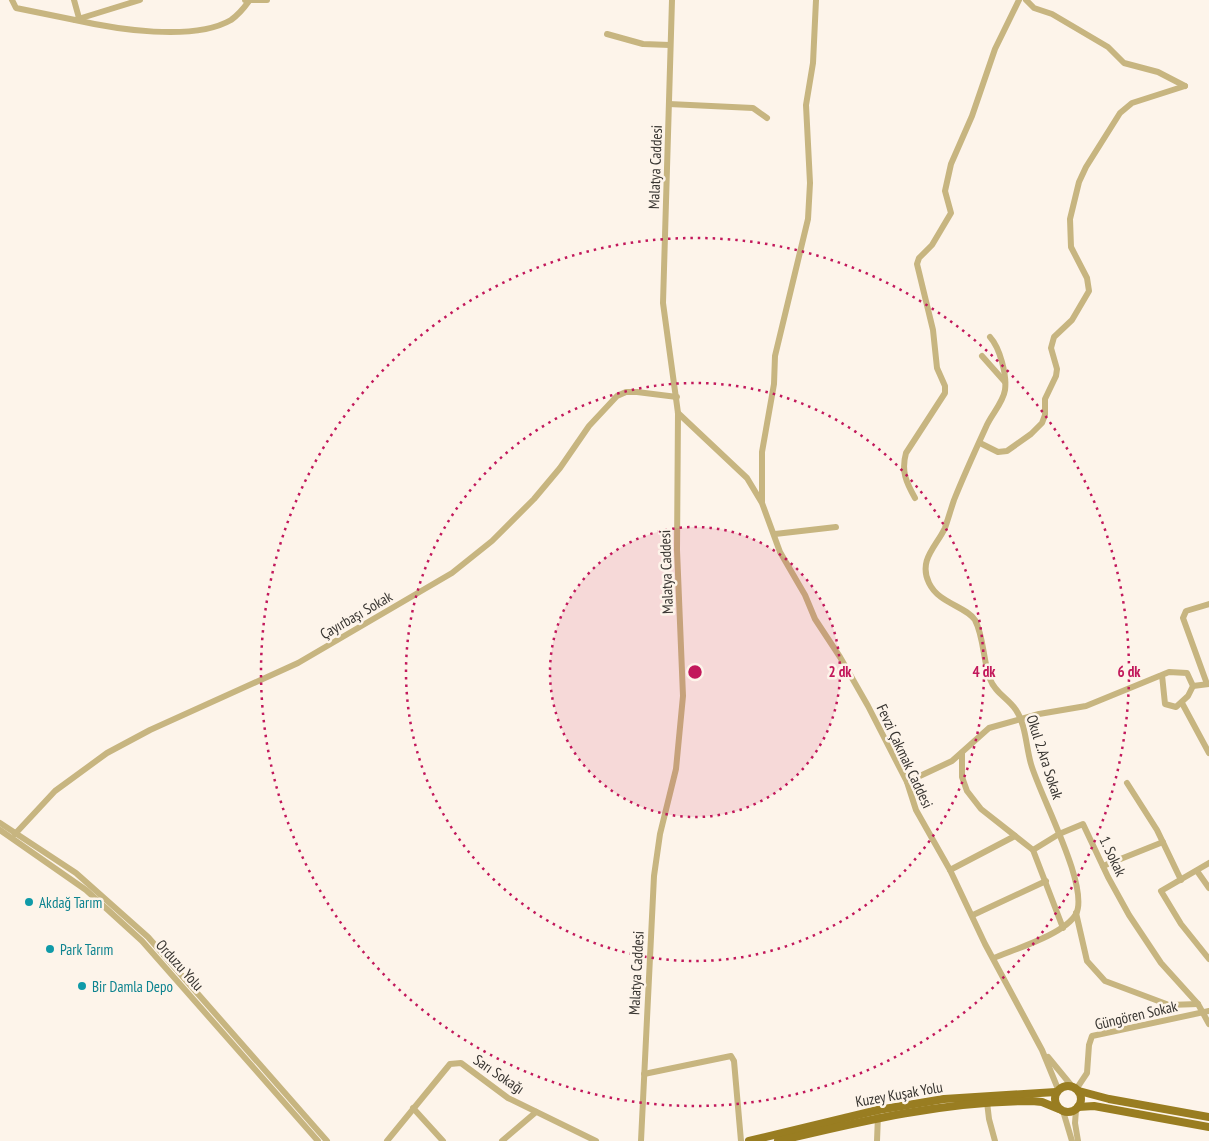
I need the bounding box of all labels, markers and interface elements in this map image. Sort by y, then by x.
street label: Malatya Caddesi [644,125,666,209]
street label: Malatya Caddesi [655,530,677,614]
street label: Çayırbaşı Sokak [317,587,396,643]
text: 2 dk [828,662,852,681]
text: 4 dk [972,662,996,681]
text: 6 dk [1117,662,1141,681]
centre of rings [686,663,704,681]
street label: Fevzi Çakmak Caddesi [873,701,937,811]
street label: Okul 2.Ara Sokak [1022,712,1068,802]
street label: 1. Sokak [1095,833,1131,879]
place label: Akdağ Tarım [39,893,102,912]
marker: Akdağ Tarım [23,896,35,908]
street label: Malatya Caddesi [624,931,648,1015]
street label: Orduzu Yolu [152,935,208,995]
place label: Park Tarım [60,940,113,959]
marker: Park Tarım [44,943,56,955]
place label: Bir Damla Depo [92,977,173,996]
marker: Bir Damla Depo [76,980,88,992]
street label: Güngören Sokak [1093,996,1179,1034]
street label: Sarı Sokağı [470,1050,528,1098]
street label: Kuzey Kuşak Yolu [854,1077,944,1111]

